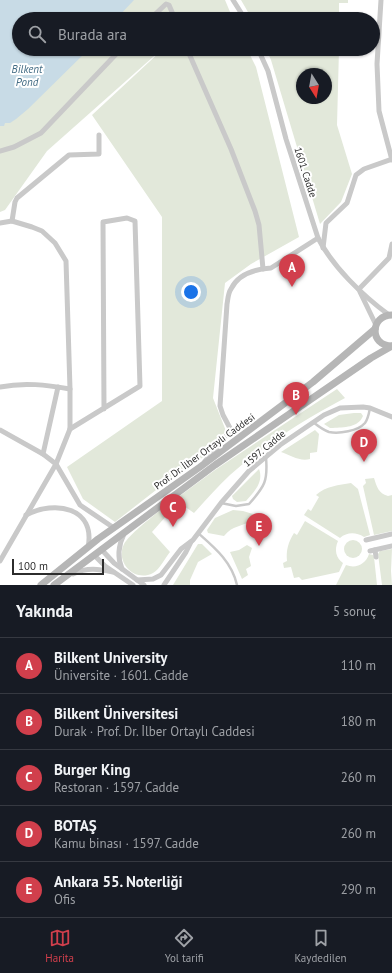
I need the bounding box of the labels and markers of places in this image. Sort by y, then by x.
pin: A [279,254,305,287]
pin: B [283,382,309,415]
pin: D [351,429,377,462]
pin: C [160,494,186,527]
pin: E [246,513,272,546]

